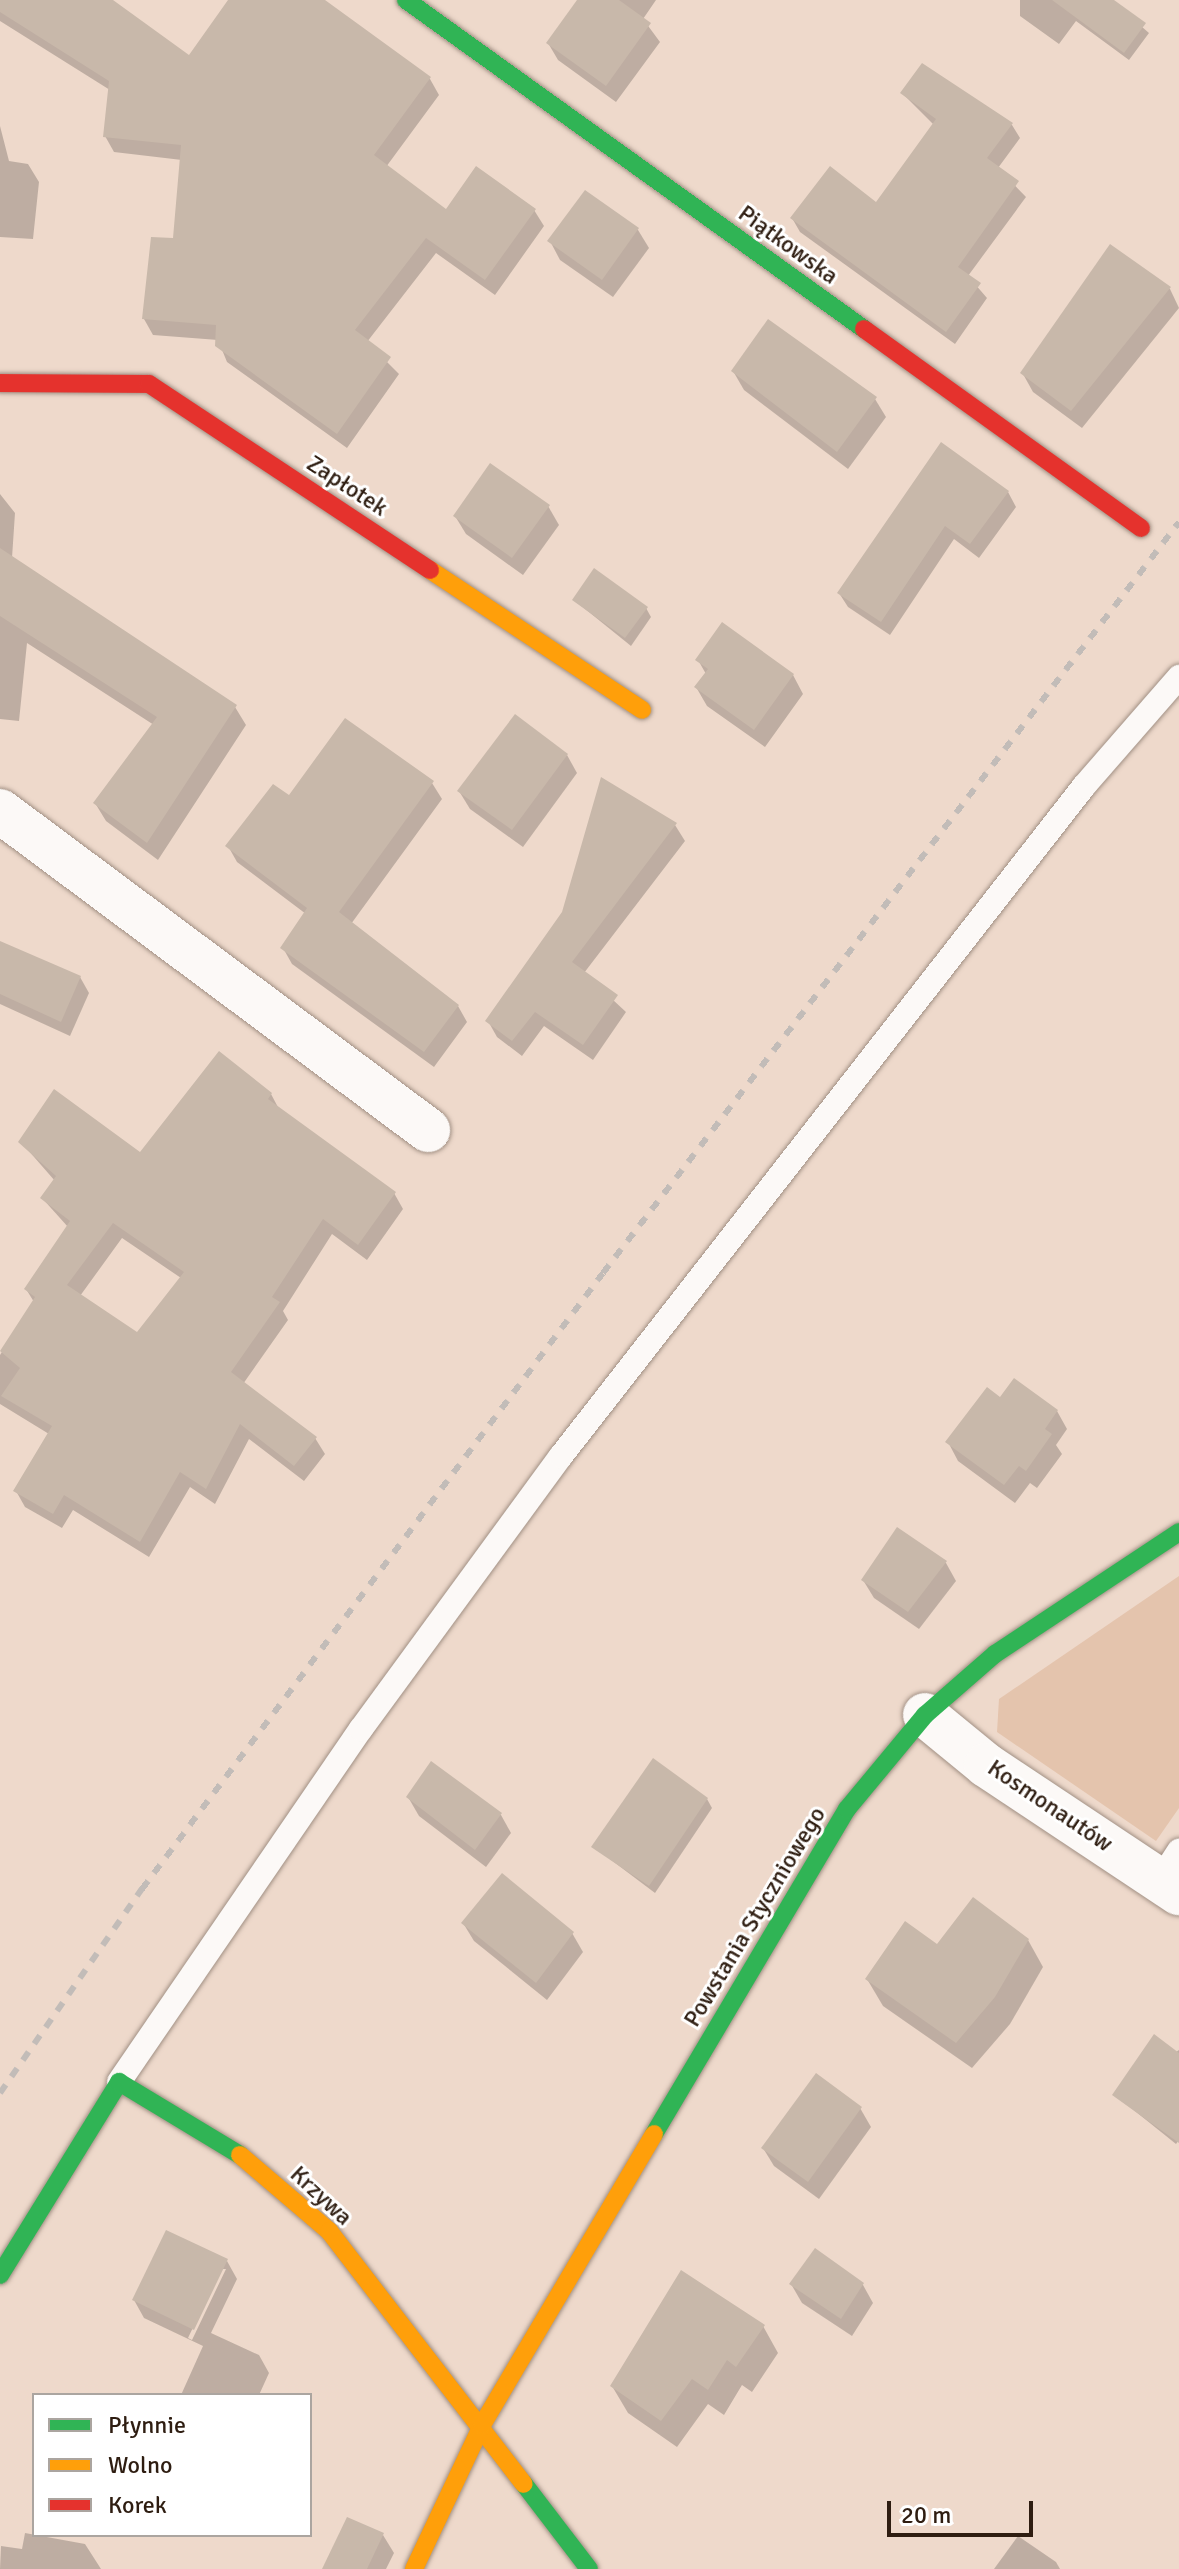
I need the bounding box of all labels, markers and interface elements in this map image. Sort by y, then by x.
street label: Piątkowska [732,199,844,291]
street label: Zapłotek [301,449,393,523]
street label: Kosmonautów [982,1754,1118,1858]
street label: Powstania Styczniowego [678,1802,832,2032]
street label: Krzywa [284,2160,358,2232]
legend [32,2393,312,2537]
text: Płynnie [108,2410,186,2440]
text: Wolno [108,2450,173,2480]
scale bar [891,2485,1037,2535]
text: Korek [108,2490,167,2520]
text: 20 m [901,2500,951,2530]

